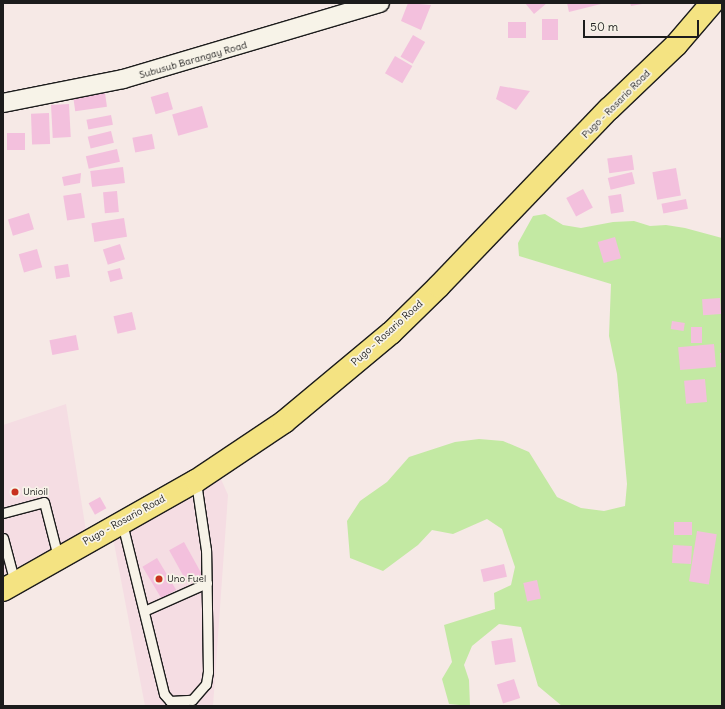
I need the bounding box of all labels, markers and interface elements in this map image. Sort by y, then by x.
scale bar [585,12,701,38]
text: 50 m [590,19,618,34]
street label: Subusub Barangay Road [138,39,248,81]
street label: Pugo - Rosario Road [579,67,653,141]
street label: Pugo - Rosario Road [349,298,425,368]
place label: Unioil [23,486,48,498]
marker: Unioil [10,487,20,497]
street label: Pugo - Rosario Road [81,492,167,548]
place label: Uno Fuel [167,573,206,585]
marker: Uno Fuel [154,574,164,584]

